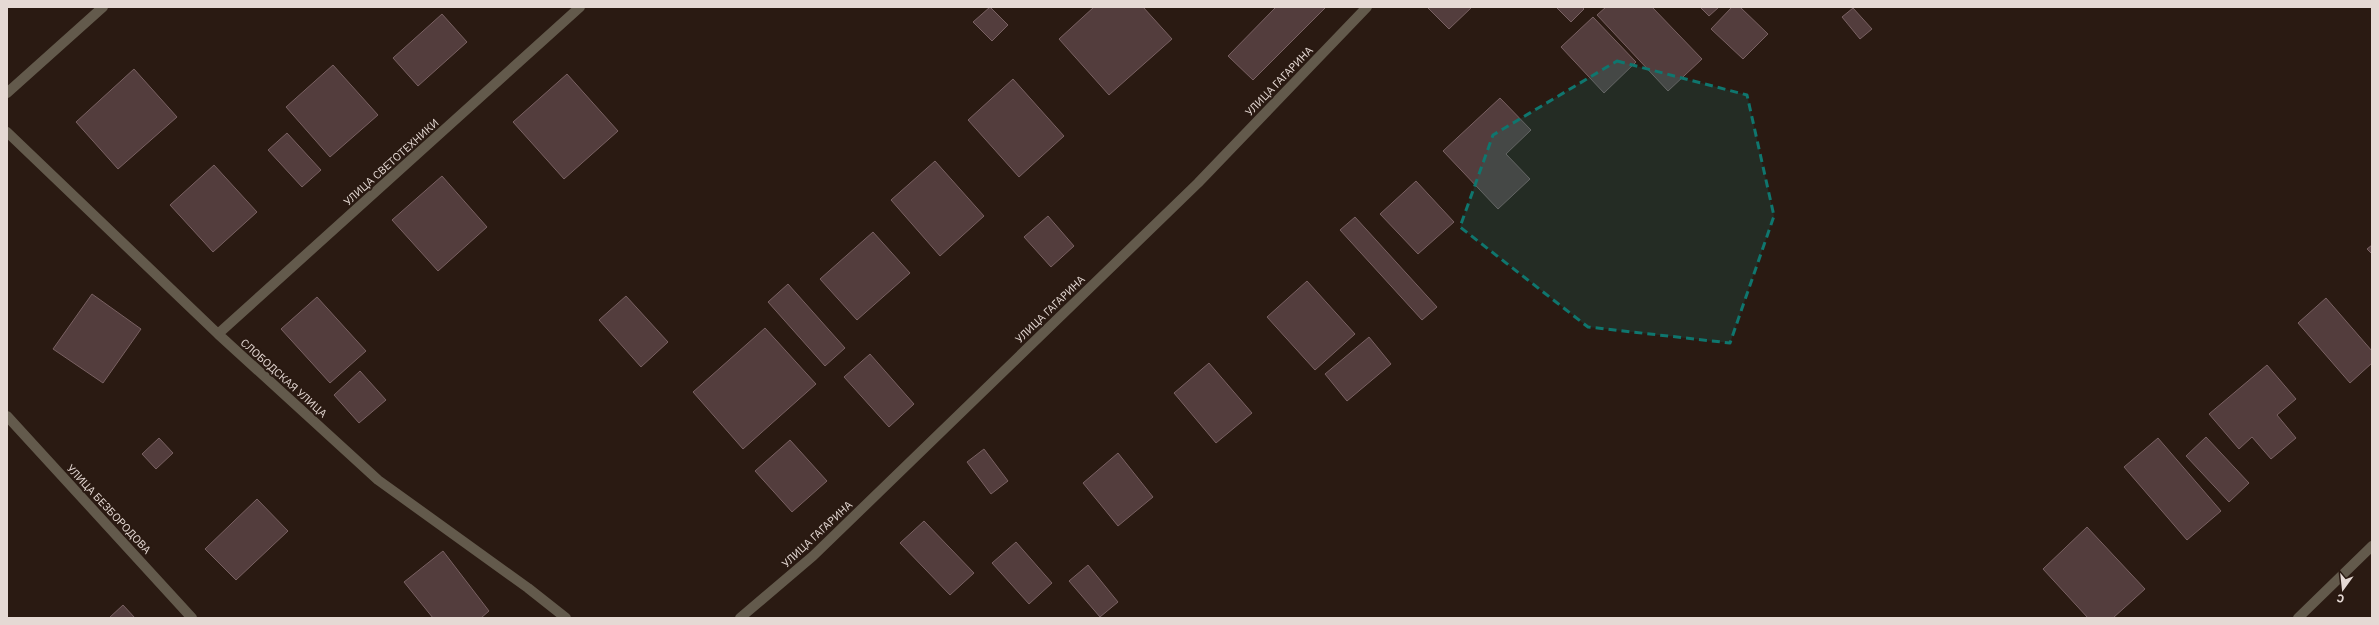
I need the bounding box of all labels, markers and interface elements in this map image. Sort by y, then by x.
street label: УЛИЦА ГАГАРИНА [1242,43,1316,119]
street label: УЛИЦА СВЕТОТЕХНИКИ [341,116,441,208]
street label: УЛИЦА ГАГАРИНА [1012,272,1088,346]
street label: СЛОБОДСКАЯ УЛИЦА [238,335,330,421]
street label: УЛИЦА БЕЗБОРОДОВА [64,461,154,557]
street label: УЛИЦА ГАГАРИНА [779,498,855,570]
north arrow [2323,569,2363,609]
text: С [2335,591,2346,606]

